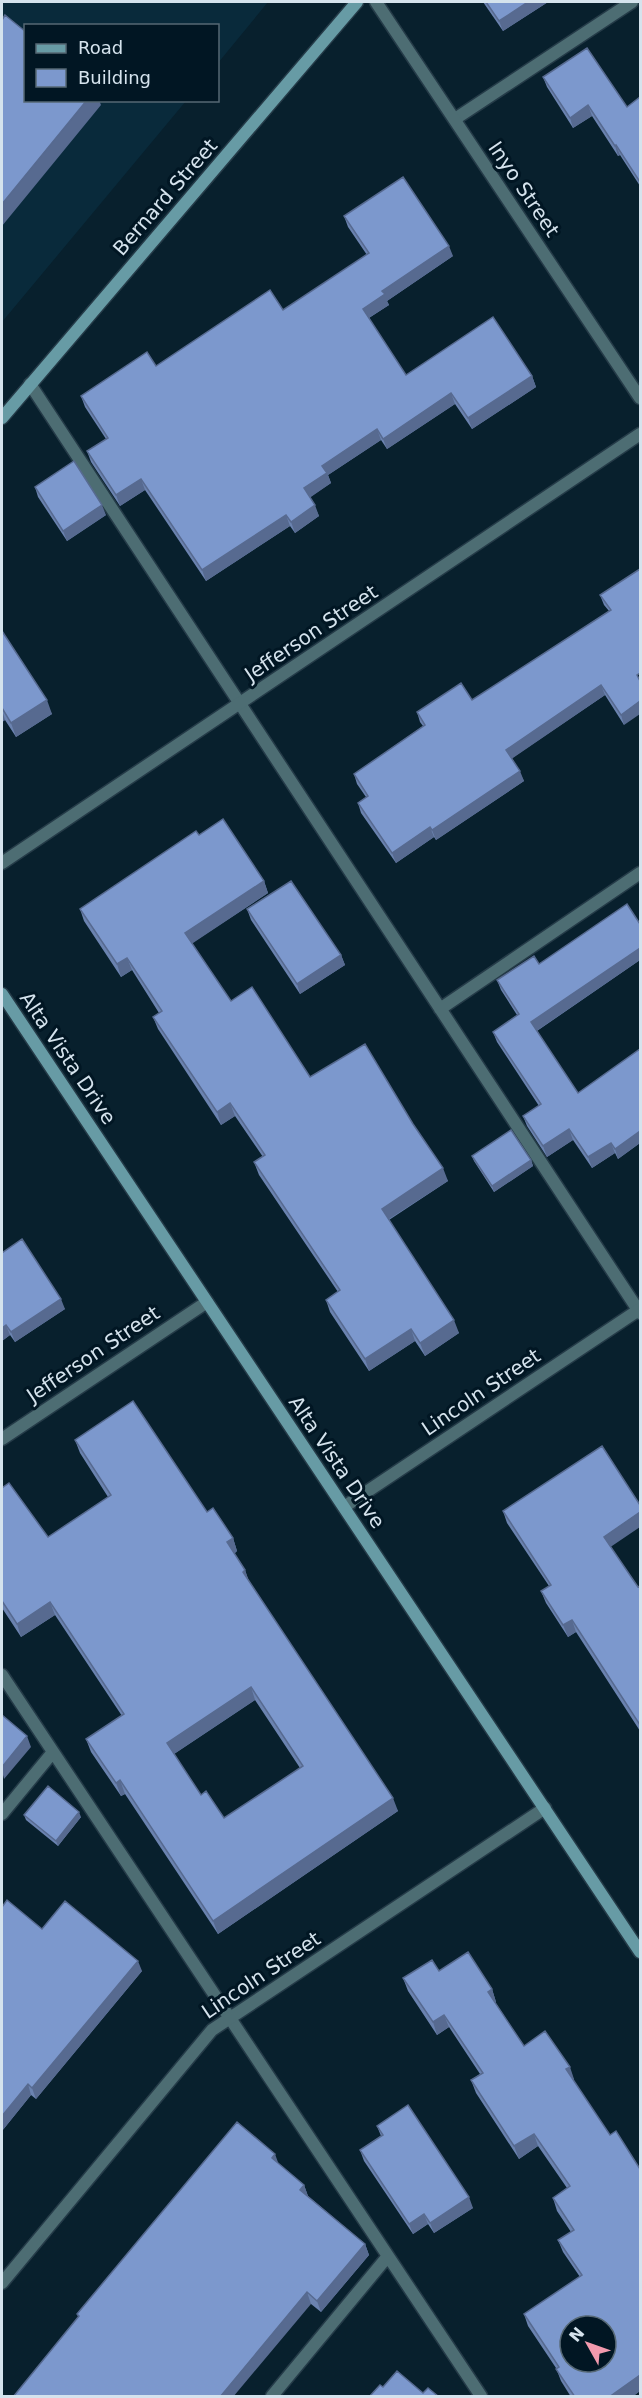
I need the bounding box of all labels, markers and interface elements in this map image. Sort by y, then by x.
legend [24,24,219,102]
text: Road [78,37,123,58]
text: Building [78,67,151,88]
street label: Bernard Street [108,134,222,260]
street label: Inyo Street [483,137,565,241]
street label: Jefferson Street [238,580,382,687]
street label: Alta Vista Drive [15,987,121,1129]
street label: Jefferson Street [20,1301,164,1408]
street label: Lincoln Street [417,1343,545,1441]
street label: Alta Vista Drive [284,1391,390,1533]
street label: Lincoln Street [197,1926,325,2024]
north arrow [558,2314,618,2374]
text: N [565,2323,588,2346]

